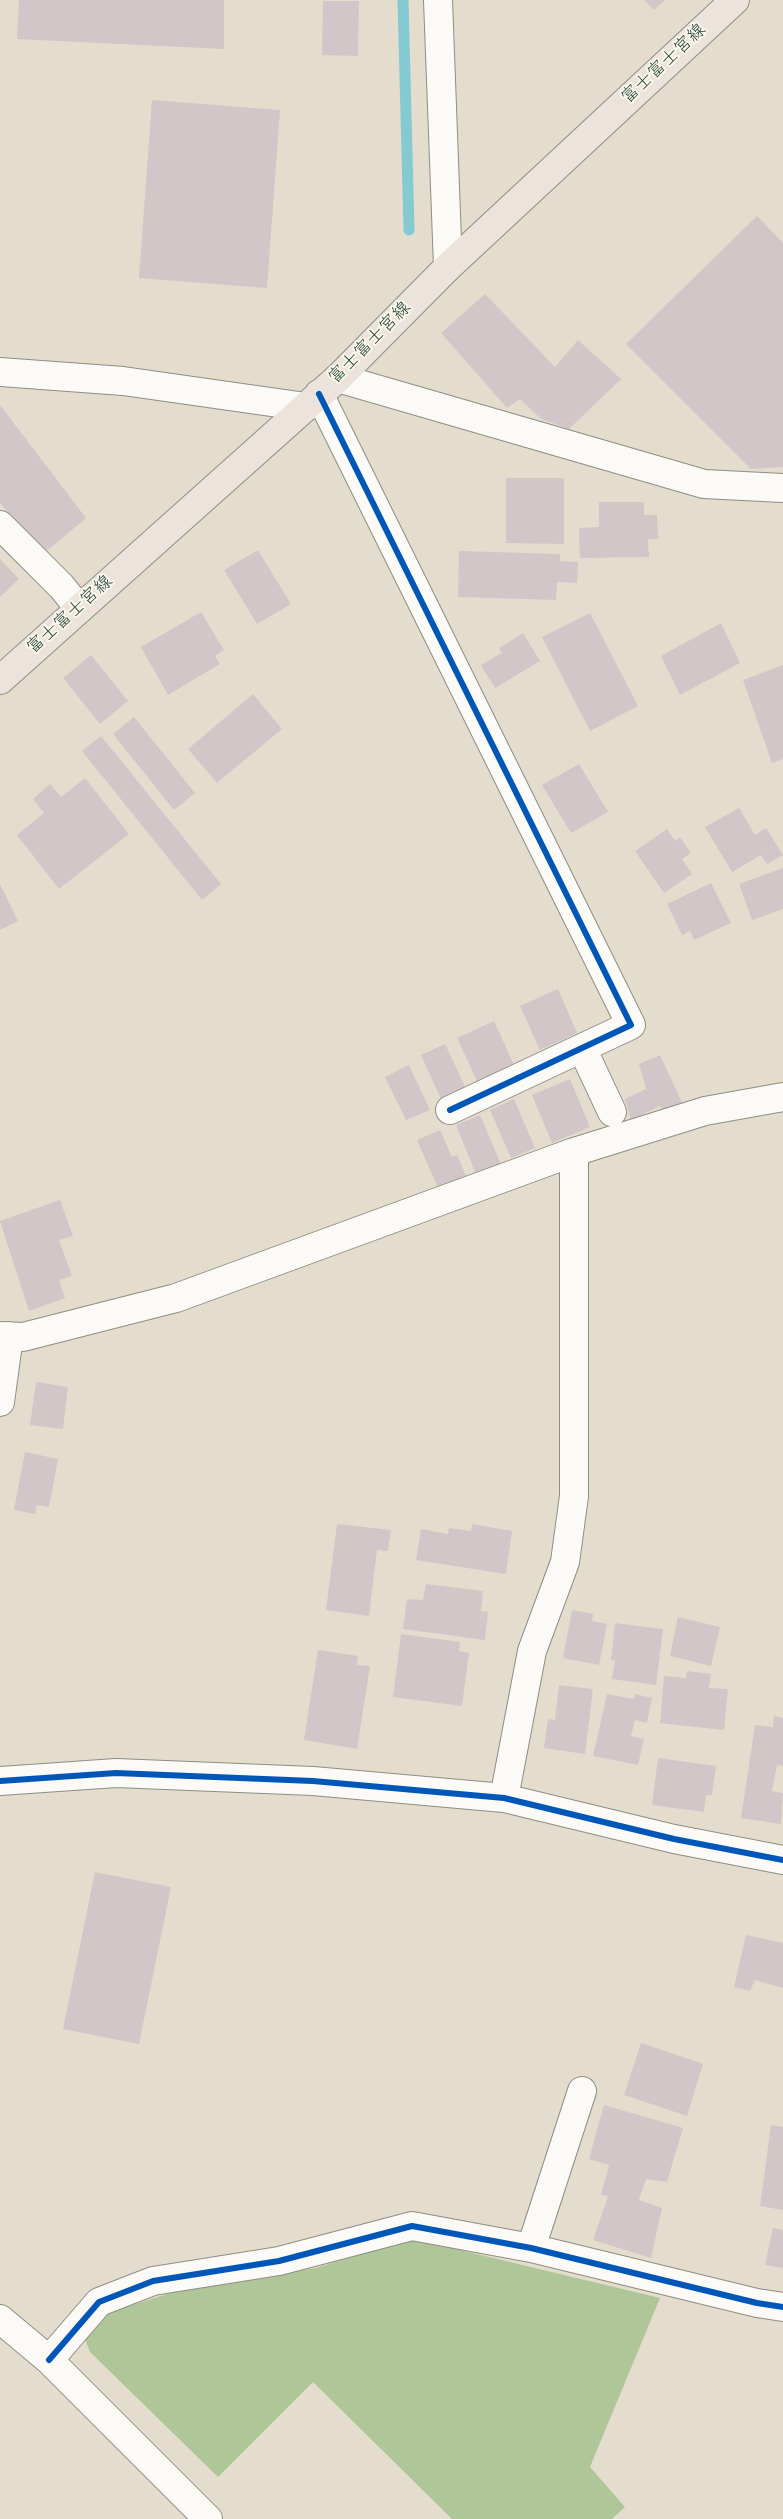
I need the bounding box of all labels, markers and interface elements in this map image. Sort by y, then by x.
street label: 富士富士宮線 [618,20,712,110]
street label: 富士富士宮線 [325,298,417,390]
street label: 富士富士宮線 [24,572,118,660]

